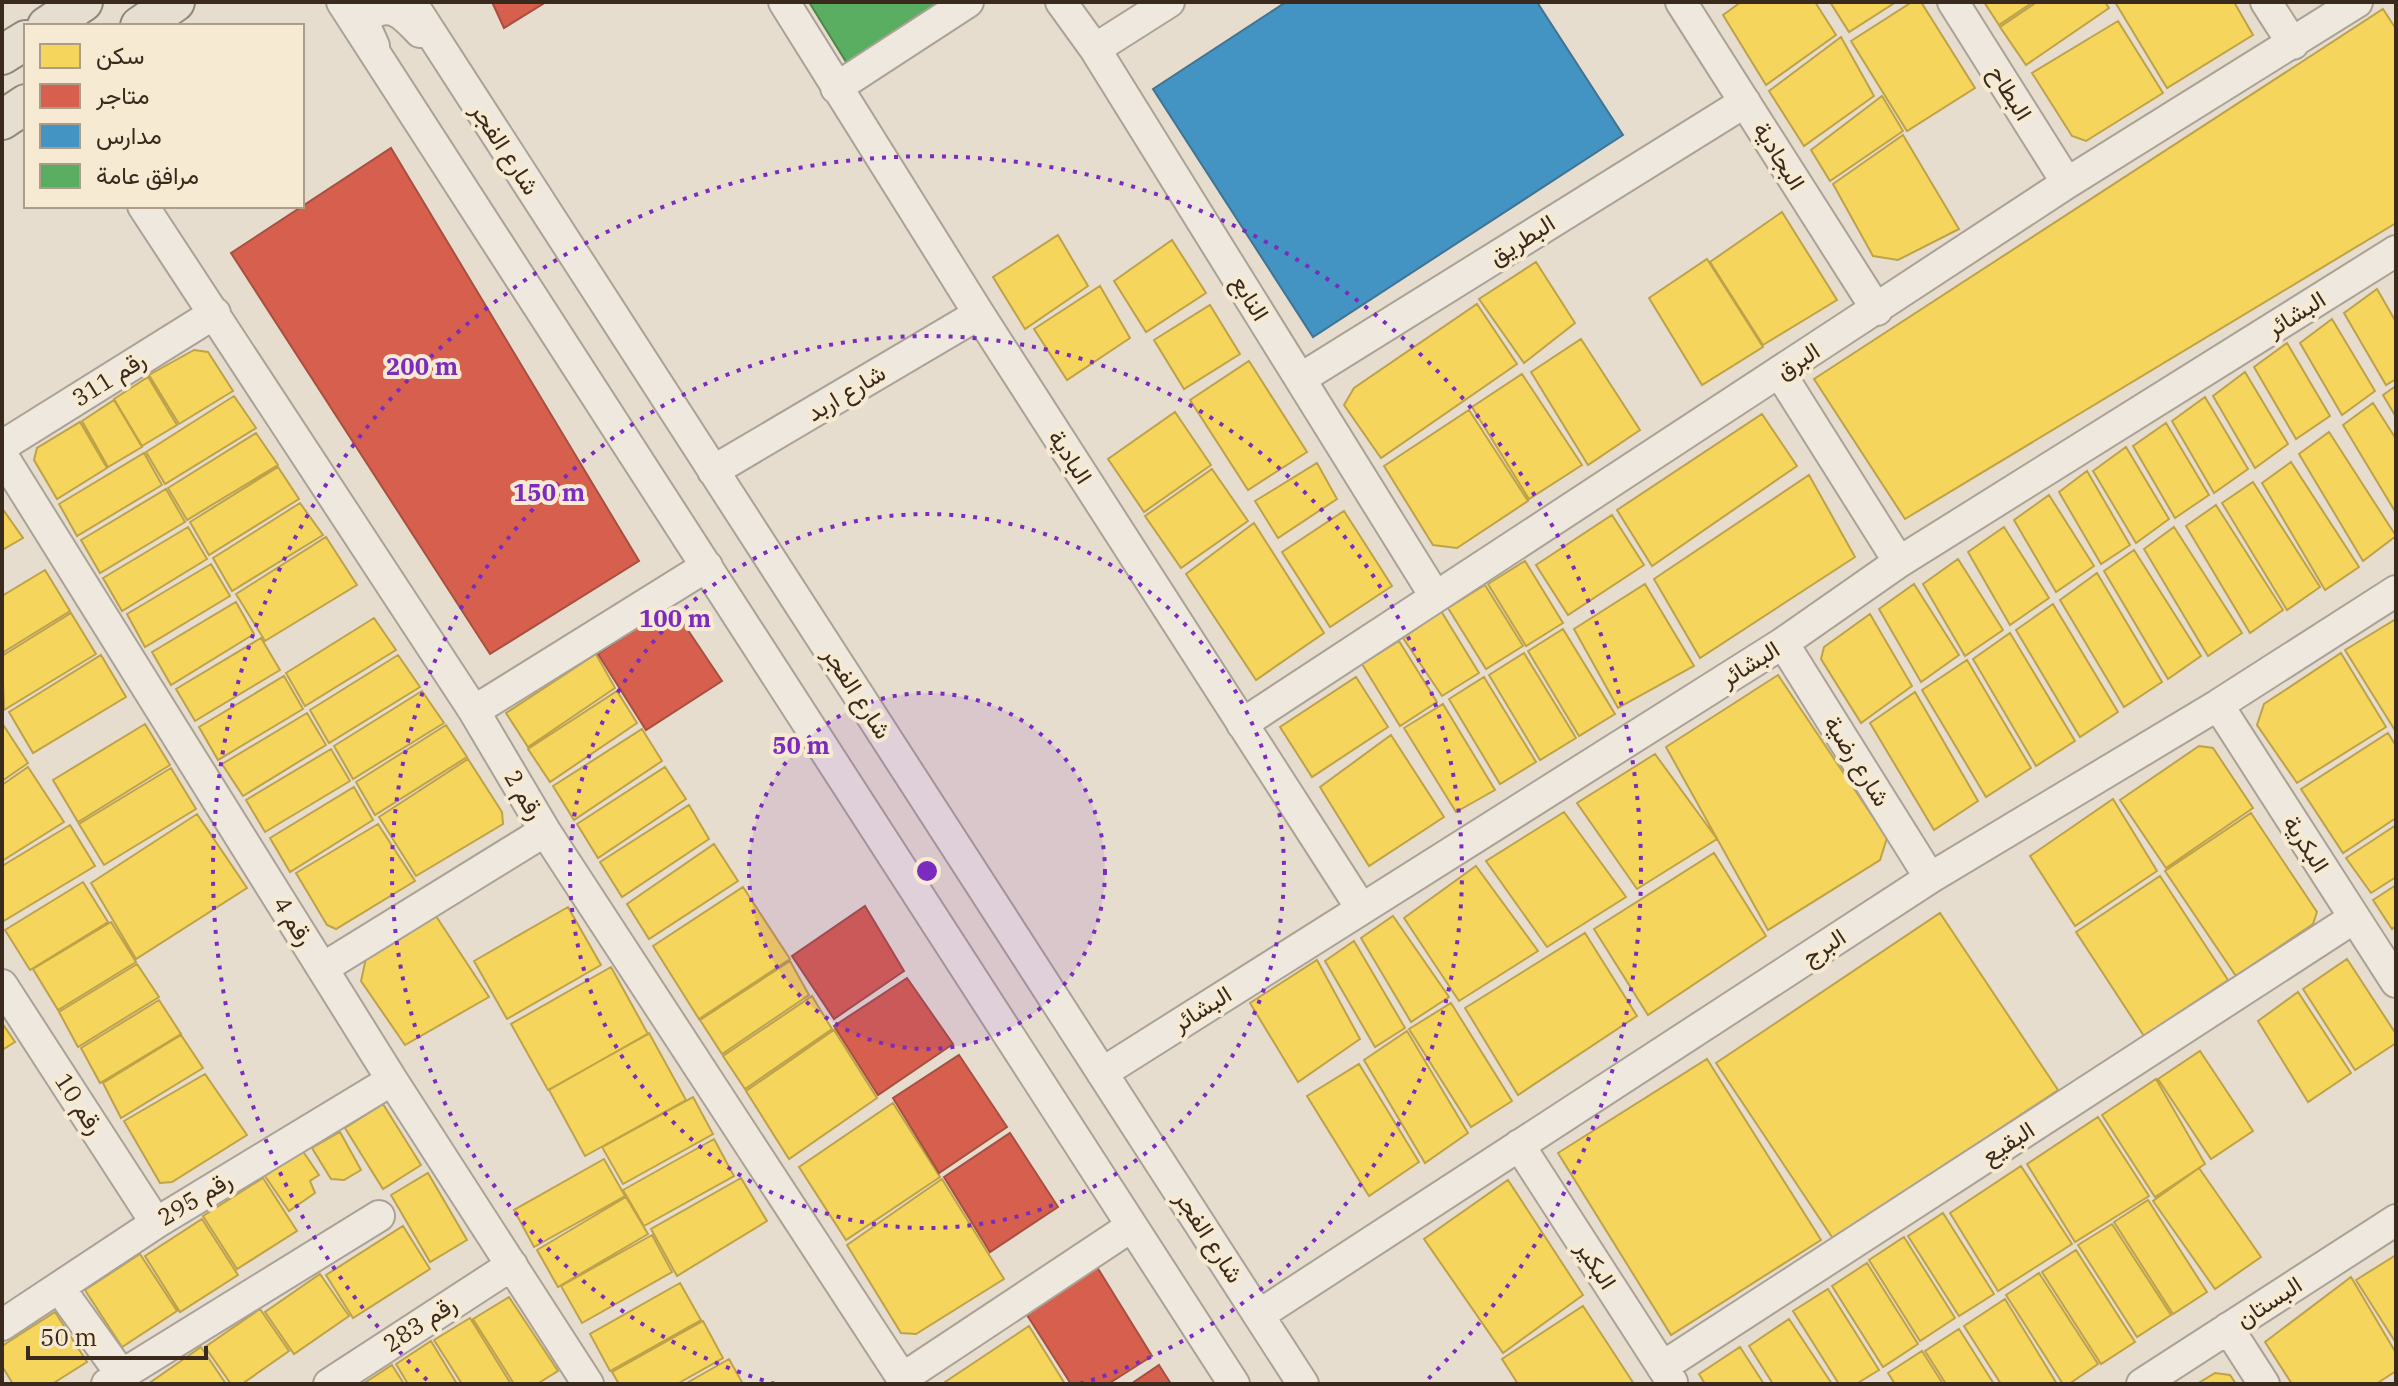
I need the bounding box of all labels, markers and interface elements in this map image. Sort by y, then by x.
legend [24,24,304,208]
text: سكن [96,39,145,71]
street label: البطاح [1981,59,2040,127]
text: متاجر [95,79,150,111]
street label: شارع الفجر [463,95,548,201]
street label: البجادية [1746,115,1813,196]
text: مدارس [96,119,162,151]
text: مرافق عامة [96,159,199,191]
street label: البطريق [1482,206,1561,272]
street label: النابع [1223,268,1277,328]
street label: البشائر [2259,283,2331,344]
street label: البرق [1769,334,1825,386]
street label: رقم 311 [65,343,152,414]
text: 200 m [386,350,458,382]
street label: شارع اربد [800,356,891,429]
street label: البادية [1041,423,1100,490]
text: 150 m [513,476,585,508]
text: 100 m [639,602,711,634]
street label: البشائر [1713,633,1785,694]
street label: شارع الفجر [815,639,900,745]
street label: شارع رضية [1817,709,1898,812]
text: 50 m [772,729,830,761]
street label: رقم 2 [497,764,552,826]
street label: البكرية [2276,809,2337,878]
centre of rings [913,857,941,885]
street label: رقم 4 [265,890,321,952]
street label: البرج [1795,920,1852,973]
street label: البشائر [1165,978,1237,1039]
street label: رقم 10 [47,1067,112,1141]
street label: البقيع [1975,1113,2041,1173]
street label: رقم 295 [151,1163,238,1234]
street label: شارع الفجر [1167,1183,1252,1289]
street label: البكير [1569,1233,1624,1295]
street label: البستان [2229,1268,2308,1334]
street label: رقم 283 [377,1288,463,1360]
scale bar [28,1310,206,1360]
text: 50 m [40,1321,97,1353]

